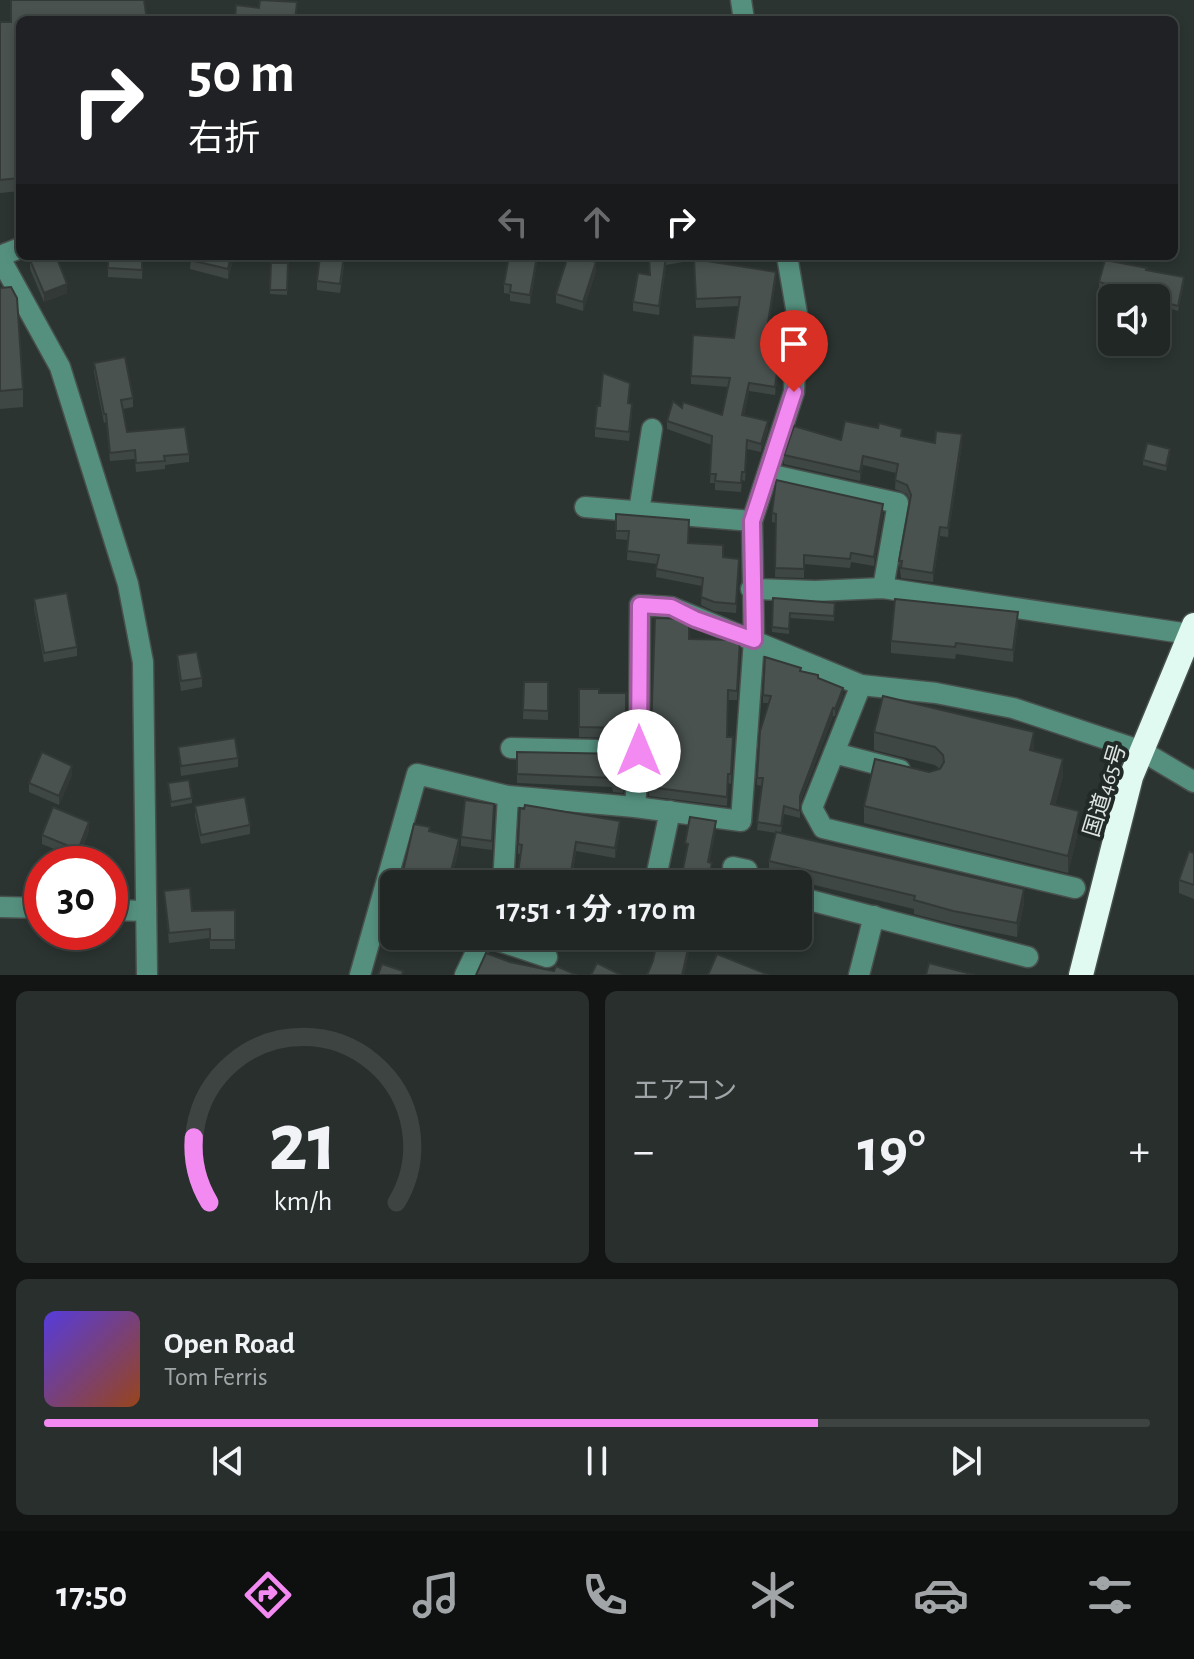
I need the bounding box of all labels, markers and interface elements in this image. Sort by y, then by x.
text: 50 m [188,46,295,102]
icon: right [56,48,160,152]
text: 右折 [188,121,260,157]
icon: left [491,200,535,244]
icon: ahead [575,200,619,244]
icon: right [659,200,703,244]
map controls [1098,284,1170,356]
button: sound [1098,284,1170,356]
pin [760,310,828,392]
icon: arrive [772,322,816,366]
position arrow [597,709,681,793]
street label: 国道465号 [1079,741,1130,839]
speed limit sign: 30 [24,846,128,950]
text: 17:51 · 1 分 · 170 m [496,895,696,925]
text: エアコン [633,1078,737,1104]
text: 21 [268,1102,337,1186]
text: 19° [857,1122,926,1182]
text: − [633,1130,654,1174]
text: + [1129,1130,1150,1174]
text: km/h [273,1187,332,1216]
text: Open Road [164,1329,295,1359]
text: Tom Ferris [164,1364,268,1390]
icon: previous [206,1439,250,1483]
icon: pause [575,1439,619,1483]
icon: next [944,1439,988,1483]
icon: directions [240,1567,296,1623]
icon: music [408,1567,464,1623]
icon: phone [577,1567,633,1623]
icon: climate [745,1567,801,1623]
icon: car [913,1567,969,1623]
icon: filters [1082,1567,1138,1623]
text: 17:50 [56,1577,127,1613]

